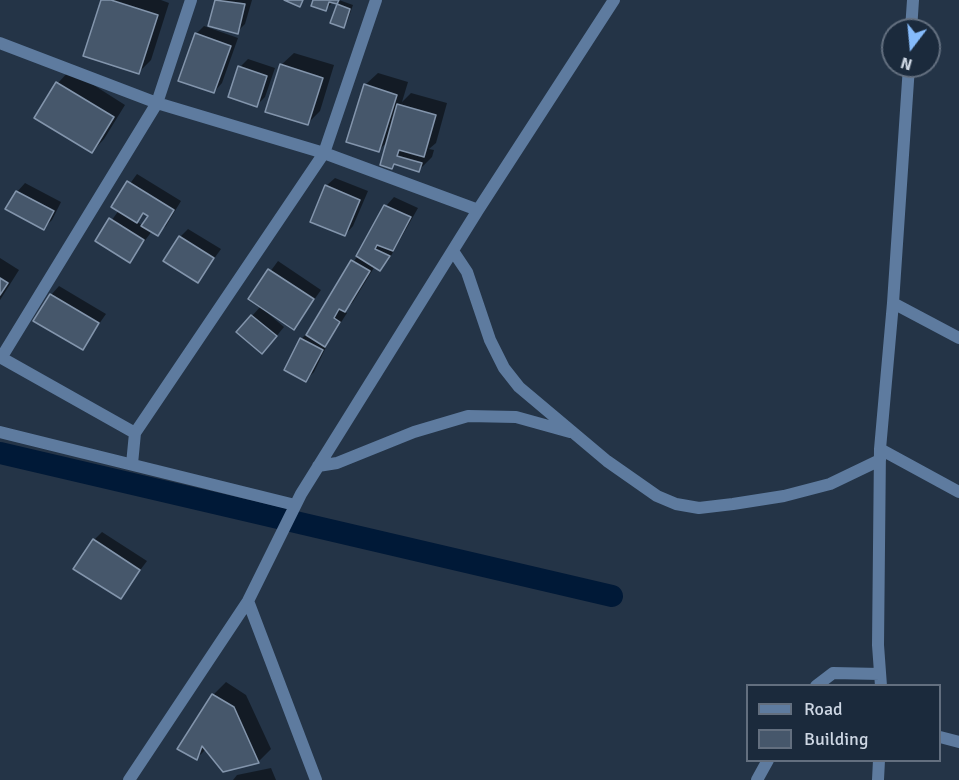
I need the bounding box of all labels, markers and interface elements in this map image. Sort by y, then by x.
north arrow [881,18,941,78]
text: N [898,52,915,75]
legend [746,684,941,762]
text: Road [804,698,843,720]
text: Building [804,728,868,750]

